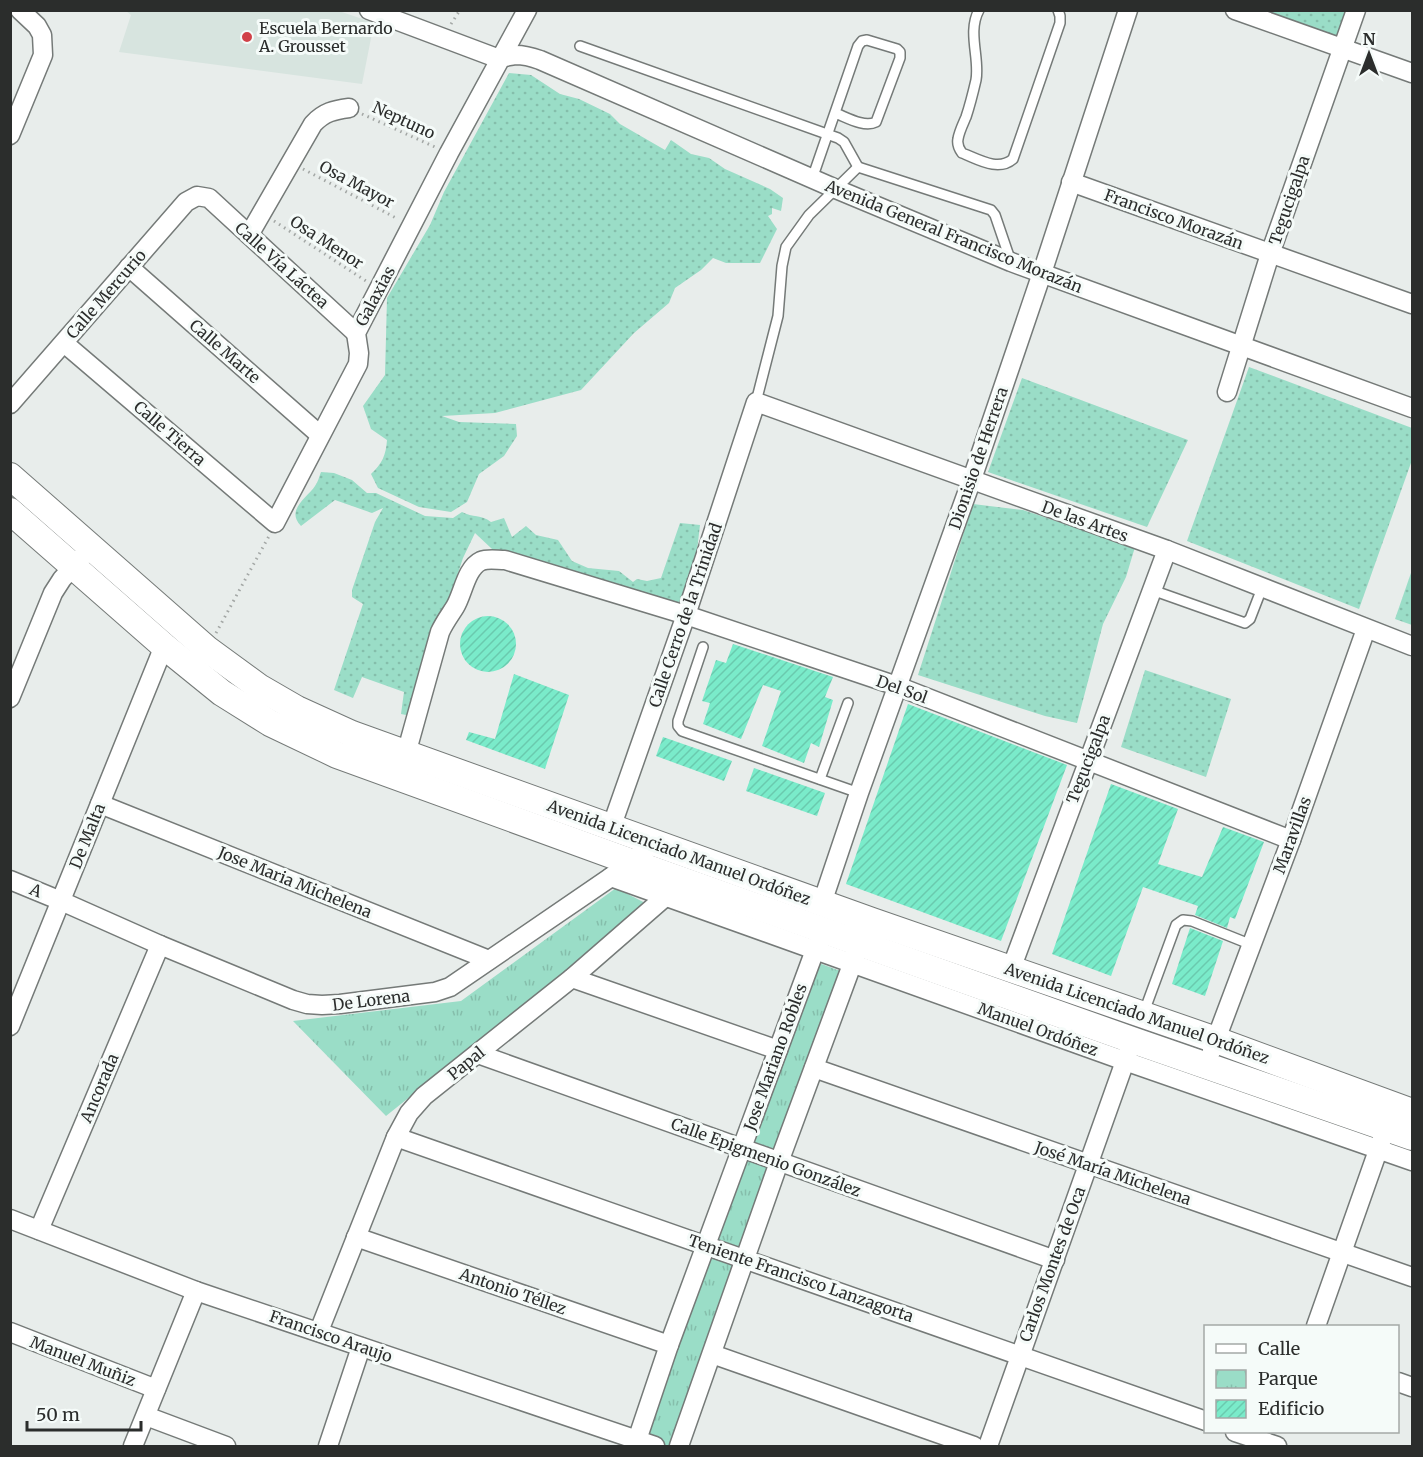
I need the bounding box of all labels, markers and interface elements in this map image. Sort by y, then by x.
place label: Escuela Bernardo A. Grousset [258,18,393,56]
north arrow [1339,24,1399,84]
text: N [1363,29,1376,49]
marker: Escuela Bernardo A. Grousset [240,30,254,44]
street label: Neptuno [370,97,438,143]
street label: Tegucigalpa [1264,152,1314,247]
street label: Osa Mayor [316,156,398,212]
street label: Avenida General Francisco Morazán [822,175,1086,297]
street label: Francisco Morazán [1102,185,1247,254]
street label: Osa Menor [287,211,367,273]
street label: Calle Vía Láctea [231,218,333,313]
street label: Calle Mercurio [62,245,150,343]
street label: Galaxias [351,262,399,329]
street label: Calle Marte [186,315,264,387]
street label: Dionisio de Herrera [944,384,1012,532]
street label: Calle Tierra [130,396,210,470]
street label: De las Artes [1039,496,1131,546]
street label: Calle Cerro de la Trinidad [644,520,726,710]
street label: Del Sol [874,670,931,708]
street label: Tegucigalpa [1062,711,1114,806]
street label: Maravillas [1269,794,1315,876]
street label: Avenida Licenciado Manuel Ordóñez [544,795,814,909]
street label: De Malta [65,800,109,872]
street label: Jose Maria Michelena [214,842,375,922]
street label: A [26,878,46,902]
street label: Avenida Licenciado Manuel Ordóñez [1002,959,1272,1067]
street label: Jose Mariano Robles [739,981,811,1134]
street label: De Lorena [331,985,411,1015]
street label: Manuel Ordóñez [975,998,1101,1060]
street label: Papal [443,1042,489,1084]
street label: Ancorada [75,1050,123,1126]
street label: Calle Epigmenio González [668,1113,864,1201]
street label: José María Michelena [1031,1136,1194,1209]
street label: Carlos Montes de Oca [1015,1183,1090,1344]
street label: Teniente Francisco Lanzagorta [686,1230,917,1326]
street label: Antonio Téllez [456,1263,569,1319]
street label: Francisco Araujo [267,1306,395,1366]
legend [1204,1325,1399,1433]
street label: Manuel Muñiz [27,1332,139,1390]
text: Calle [1258,1337,1300,1360]
text: Parque [1258,1367,1318,1390]
scale bar [27,1394,141,1432]
text: Edificio [1258,1397,1324,1420]
text: 50 m [36,1403,80,1426]

